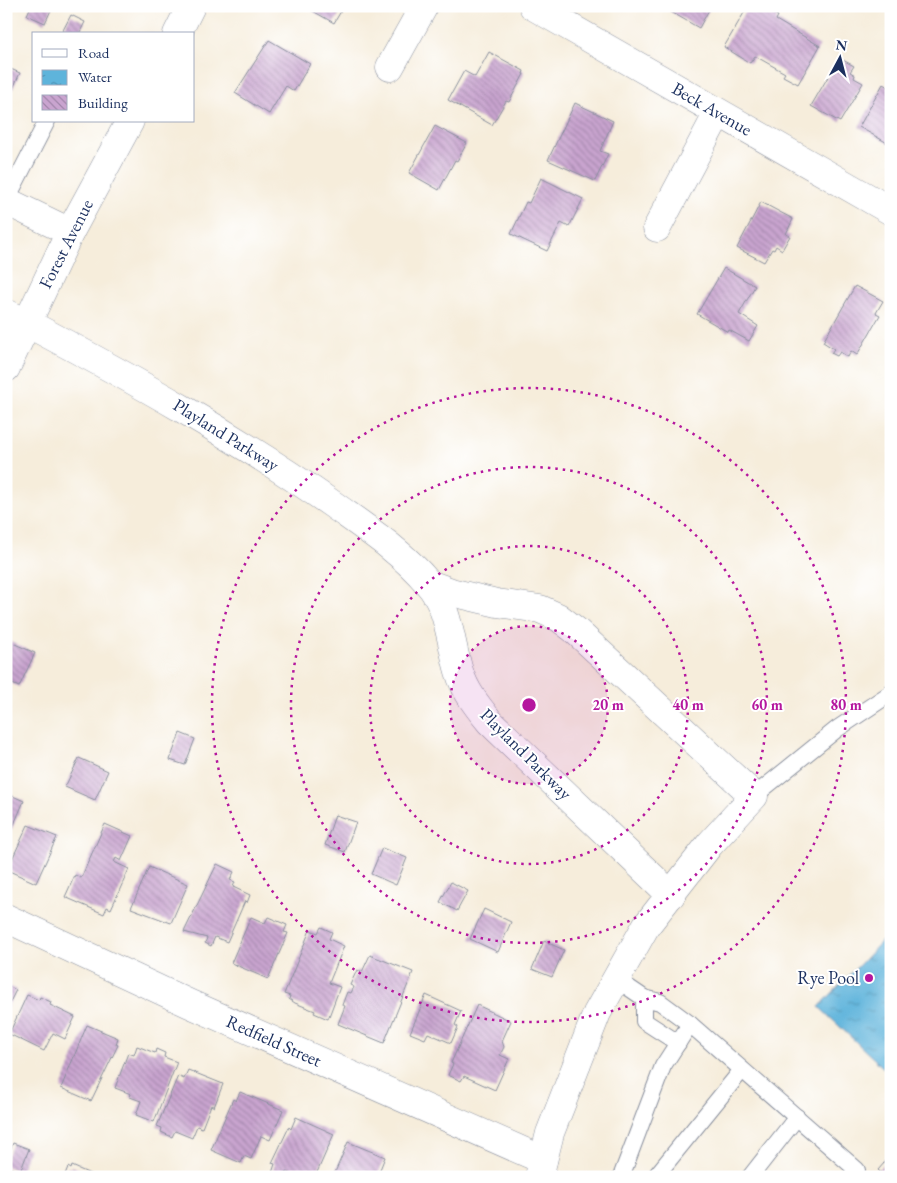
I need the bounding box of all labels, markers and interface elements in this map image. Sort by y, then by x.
legend [32,32,195,122]
north arrow [814,32,864,82]
text: N [835,35,849,55]
text: Road [78,43,110,62]
text: Water [78,67,112,86]
street label: Beck Avenue [668,76,756,141]
text: Building [78,93,128,112]
street label: Forest Avenue [33,195,98,292]
street label: Playland Parkway [169,393,284,476]
text: 20 m [592,695,624,714]
text: 40 m [672,695,704,714]
text: 60 m [751,695,783,714]
text: 80 m [830,695,862,714]
centre of rings [520,696,538,714]
street label: Playland Parkway [476,703,577,804]
place label: Rye Pool [797,966,859,989]
marker: Rye Pool [863,972,875,984]
street label: Redfield Street [223,1009,326,1072]

